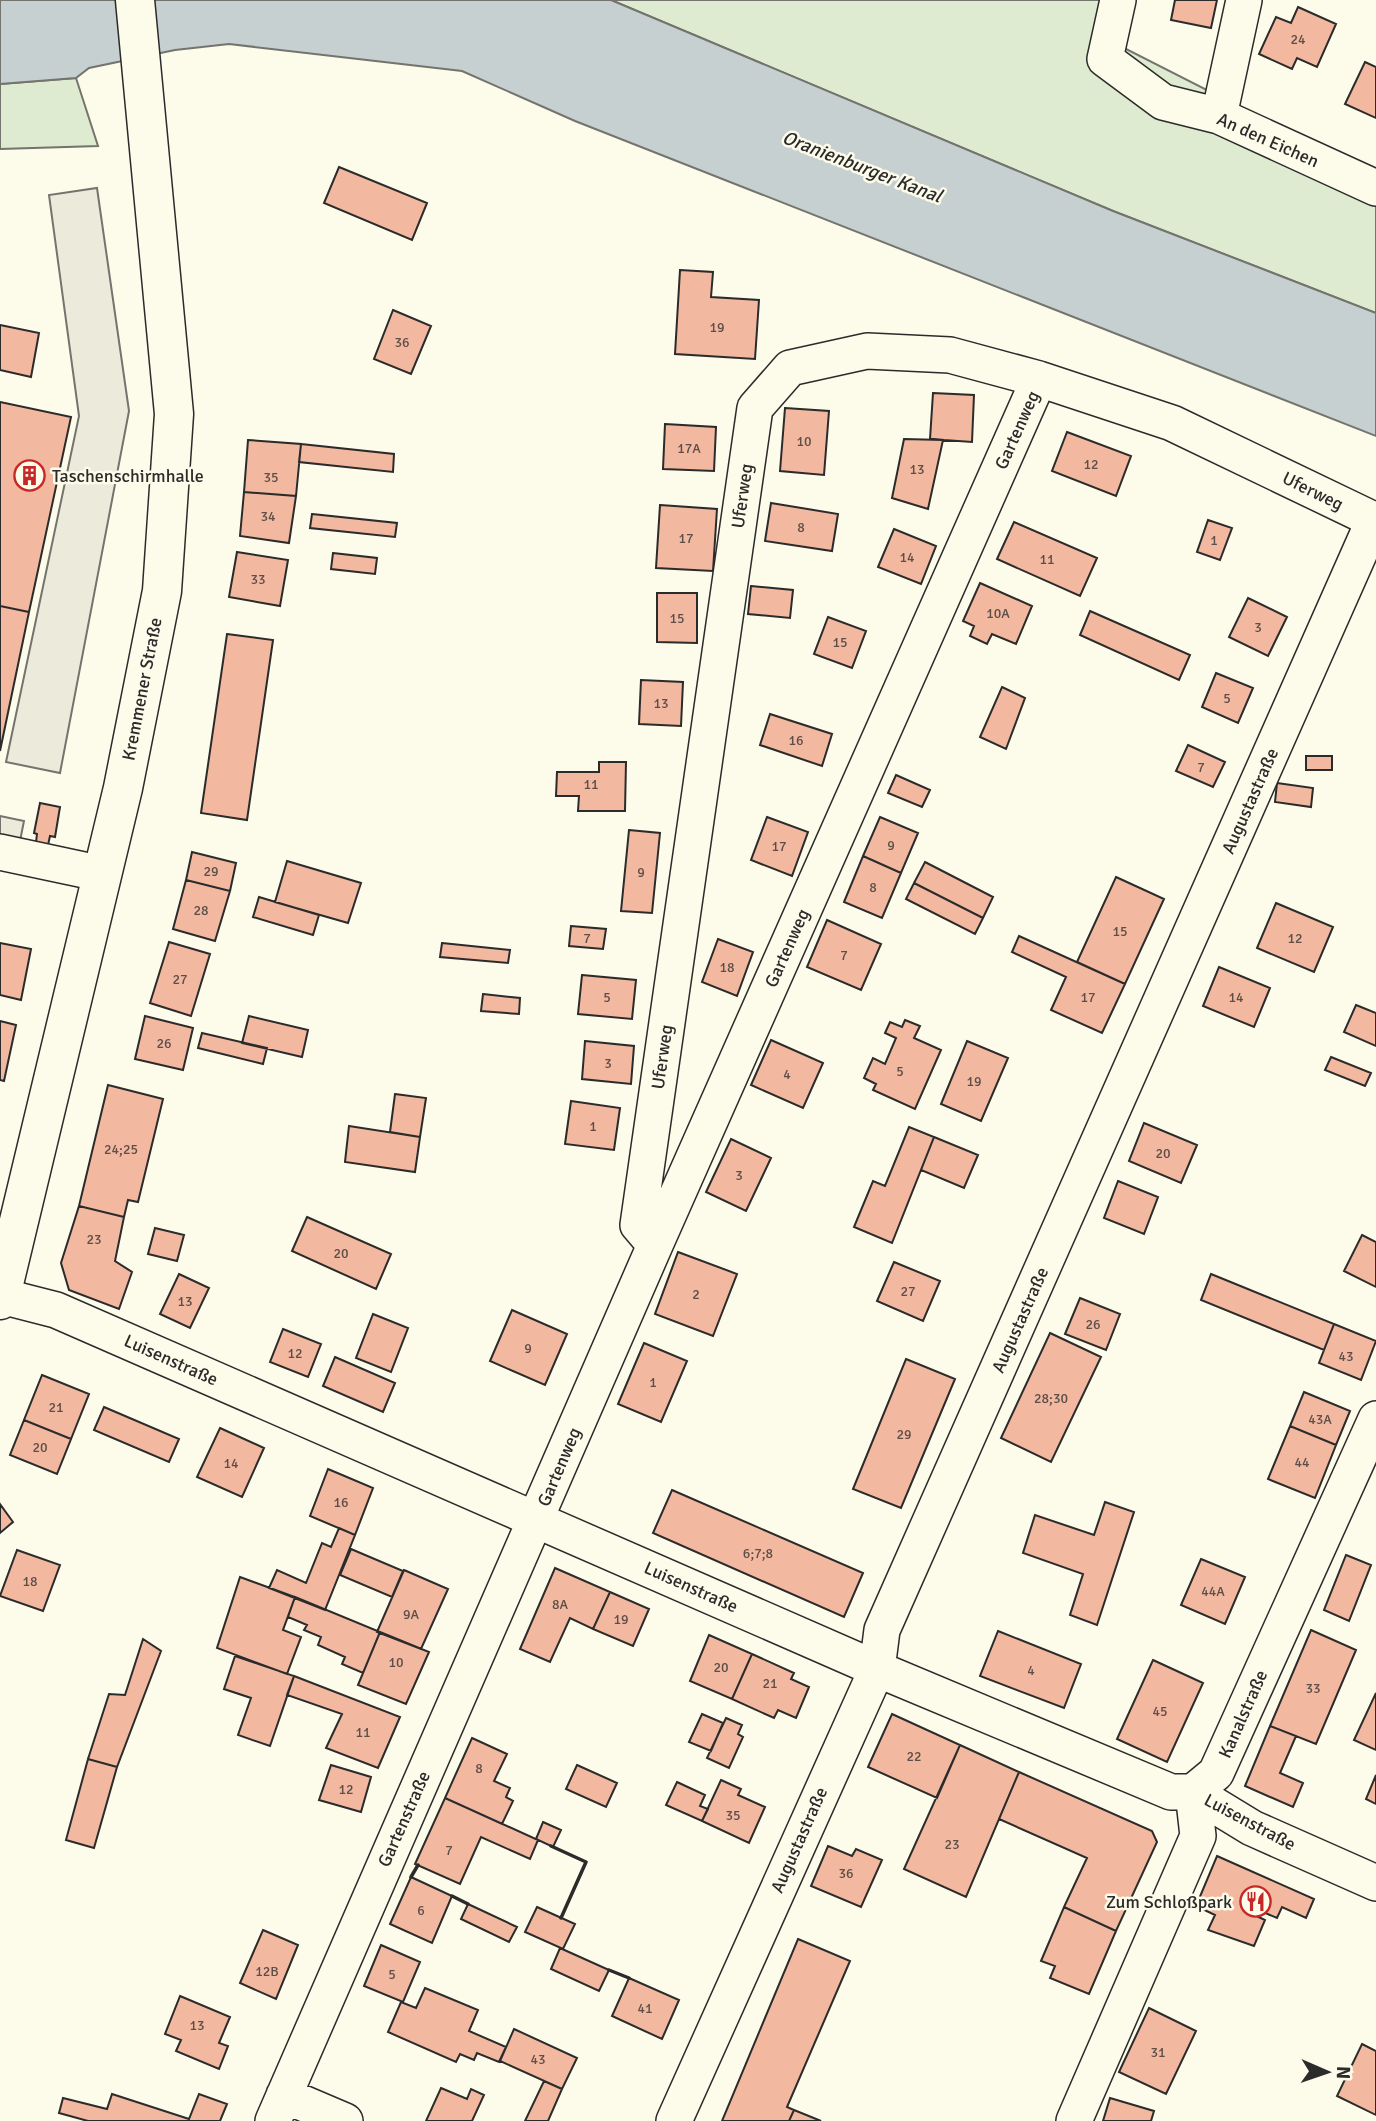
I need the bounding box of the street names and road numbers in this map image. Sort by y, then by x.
street label: An den Eichen [1214,108,1322,172]
street label: Gartenweg [990,387,1044,473]
street label: Uferweg [727,462,757,530]
street label: Uferweg [1279,467,1347,515]
street label: Kremmener Straße [117,616,167,762]
street label: Augustastraße [1217,745,1283,857]
street label: Gartenweg [760,905,814,991]
street label: Uferweg [647,1023,677,1091]
street label: Augustastraße [987,1264,1053,1376]
street label: Luisenstraße [121,1330,221,1390]
street label: Gartenweg [533,1424,585,1510]
street label: Luisenstraße [641,1557,741,1617]
street label: Kanalstraße [1214,1667,1272,1761]
street label: Gartenstraße [373,1768,435,1870]
street label: Augustastraße [766,1784,832,1896]
street label: Luisenstraße [1201,1789,1299,1855]

